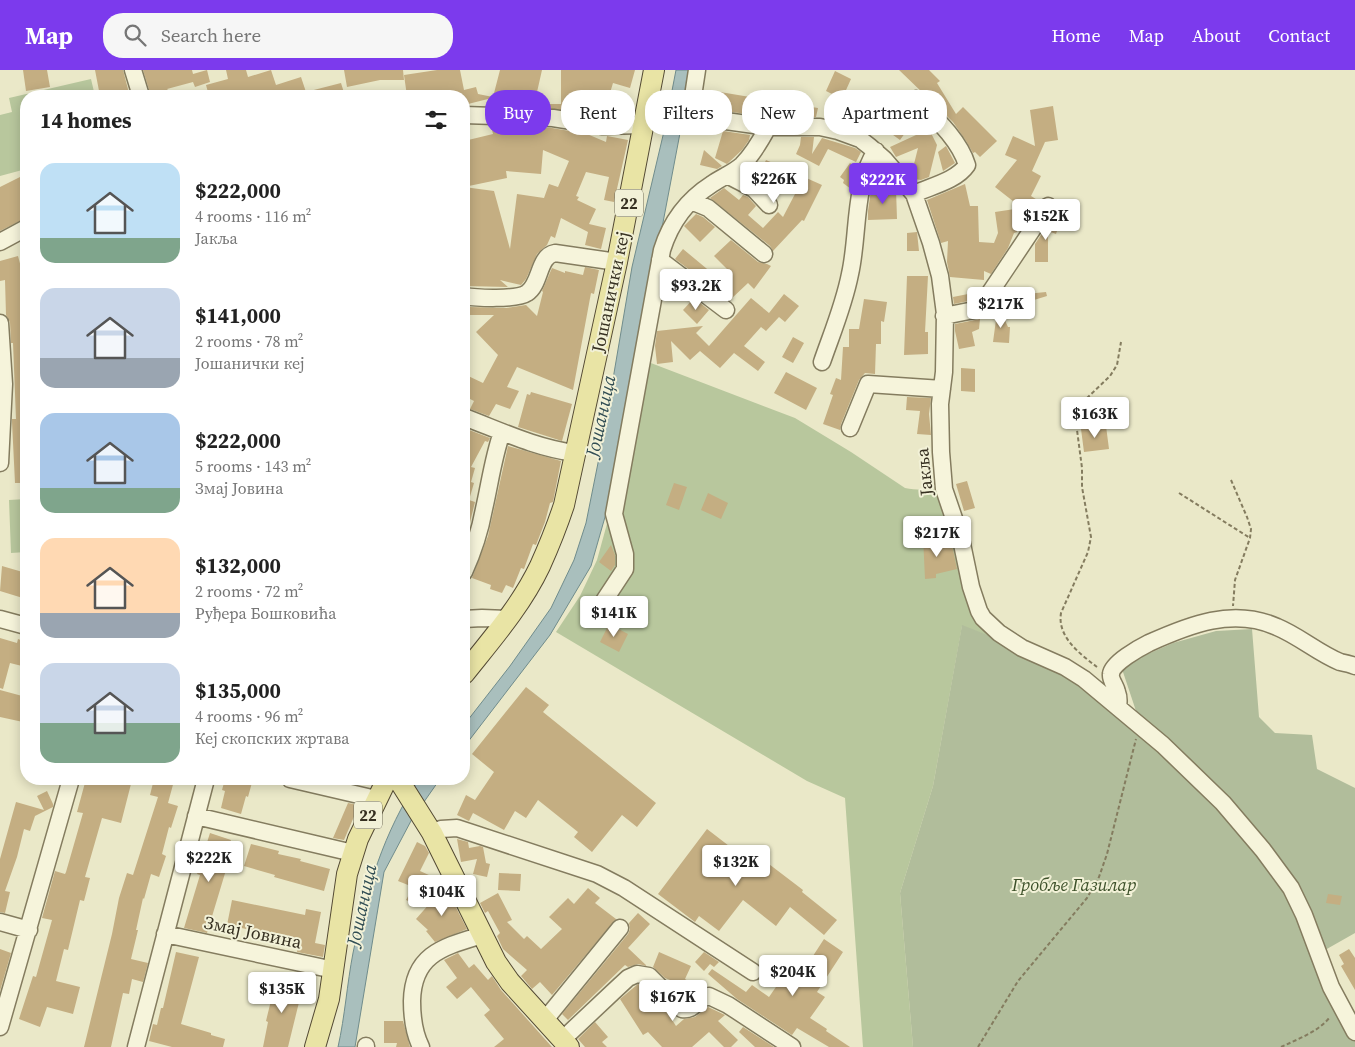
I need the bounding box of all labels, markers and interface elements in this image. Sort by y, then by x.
search box [103,13,453,58]
text: Map [25,19,73,52]
icon: search [121,21,149,49]
text: Search here [161,22,261,48]
text: Home [1052,23,1101,48]
text: Map [1129,23,1164,48]
text: About [1192,23,1240,48]
text: Contact [1268,23,1330,48]
chip: Buy [485,90,551,135]
chip: Rent [561,90,635,135]
chip: Filters [645,90,732,135]
chip: New [742,90,814,135]
chip: Apartment [824,90,947,135]
text: 14 homes [40,106,132,135]
icon: filters [422,106,450,134]
pin: $226K [739,162,809,204]
pin: $222K [848,162,918,205]
text: $226K [751,167,797,189]
text: $222K [860,168,906,190]
text: $222,000 [195,176,281,205]
icon: home [80,183,140,243]
road number: 22 [615,190,643,216]
pin: $152K [1011,198,1081,241]
text: $152K [1023,204,1069,226]
text: 4 rooms · 116 m² [195,205,311,227]
text: Јакља [195,227,238,249]
street label: Јошанички кеј [585,229,635,356]
pin: $93.2K [655,268,737,311]
text: $93.2K [671,274,721,296]
pin: $217K [966,286,1036,329]
text: $217K [978,292,1024,314]
text: $141,000 [195,301,281,330]
icon: home [80,308,140,368]
text: 2 rooms · 78 m² [195,330,303,352]
text: Јошанички кеј [195,352,305,374]
water label: Јошаница [578,373,621,462]
pin: $163K [1060,396,1130,439]
text: $163K [1072,402,1118,424]
text: $222,000 [195,426,281,455]
icon: home [80,433,140,493]
street label: Јакља [909,446,939,498]
text: 5 rooms · 143 m² [195,455,311,477]
text: Змај Јовина [195,477,283,499]
pin: $217K [902,516,972,558]
text: $217K [914,521,960,543]
text: $132,000 [195,551,281,580]
icon: home [80,558,140,618]
text: 2 rooms · 72 m² [195,580,303,602]
pin: $141K [579,596,649,638]
text: $141K [591,601,637,623]
text: Руђера Бошковића [195,602,336,624]
text: $135,000 [195,676,281,705]
icon: home [80,683,140,743]
text: 4 rooms · 96 m² [195,705,303,727]
text: Кеј скопских жртава [195,727,349,749]
road number: 22 [354,802,382,828]
pin: $222K [174,840,244,883]
pin: $132K [701,844,771,887]
text: $222K [186,846,232,868]
text: $132K [713,850,759,872]
water label: Јошаница [339,862,382,951]
park label: Гробље Газилар [1011,872,1136,897]
pin: $104K [407,874,477,917]
text: $104K [419,880,465,902]
street label: Змај Јовина [202,909,305,955]
pin: $204K [758,954,828,997]
text: $204K [770,960,816,982]
pin: $135K [247,972,317,1014]
text: $135K [259,977,305,999]
pin: $167K [638,980,708,1022]
text: $167K [650,985,696,1007]

